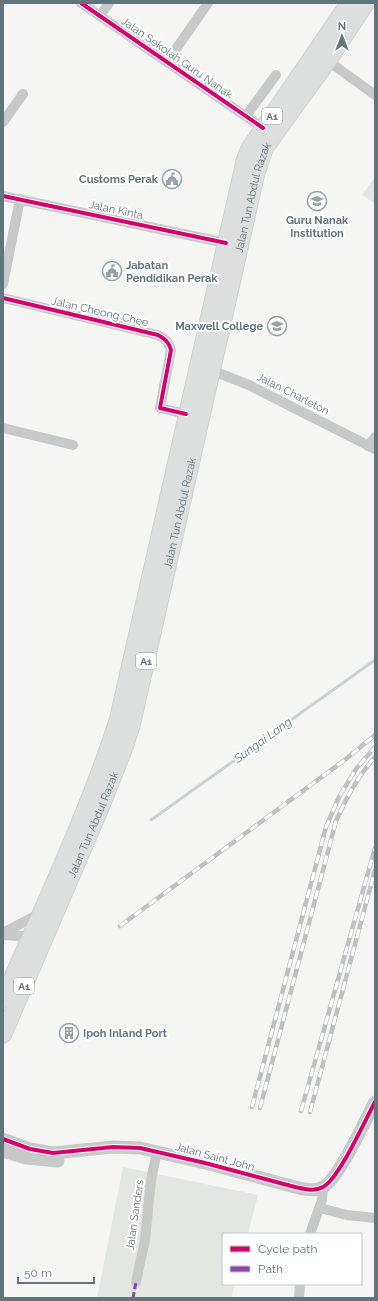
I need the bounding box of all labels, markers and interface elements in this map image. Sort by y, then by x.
street label: Jalan Sekolah Guru Nanak [119,15,235,102]
north arrow [322,16,362,56]
text: N [338,20,346,33]
road number: A1 [262,108,282,124]
street label: Jalan Tun Abdul Razak [232,139,274,254]
public building icon: Customs Perak [161,168,183,190]
place label: Customs Perak [79,173,159,186]
school or university icon: Guru Nanak Institution [306,190,328,212]
street label: Jalan Kinta [88,198,144,222]
place label: Guru Nanak Institution [286,214,349,240]
place label: Jabatan Pendidikan Perak [126,259,218,285]
public building icon: Jabatan Pendidikan Perak [101,260,123,282]
street label: Jalan Cheong Chee [50,295,150,330]
school or university icon: Maxwell College [266,315,288,337]
place label: Maxwell College [175,320,263,333]
street label: Jalan Charleton [255,370,331,418]
street label: Jalan Tun Abdul Razak [161,456,199,570]
road number: A1 [136,653,156,669]
water label: Sungai Lang [231,714,295,766]
street label: Jalan Tun Abdul Razak [65,769,121,879]
road number: A1 [14,978,34,994]
building icon: Ipoh Inland Port [58,1022,80,1044]
place label: Ipoh Inland Port [83,1027,168,1040]
street label: Jalan Saint John [174,1140,256,1174]
street label: Jalan Sanders [124,1179,146,1251]
legend [222,1233,362,1285]
text: Cycle path [258,1242,317,1256]
scale bar [18,1259,94,1285]
text: Path [258,1262,283,1276]
text: 50 m [24,1266,52,1280]

